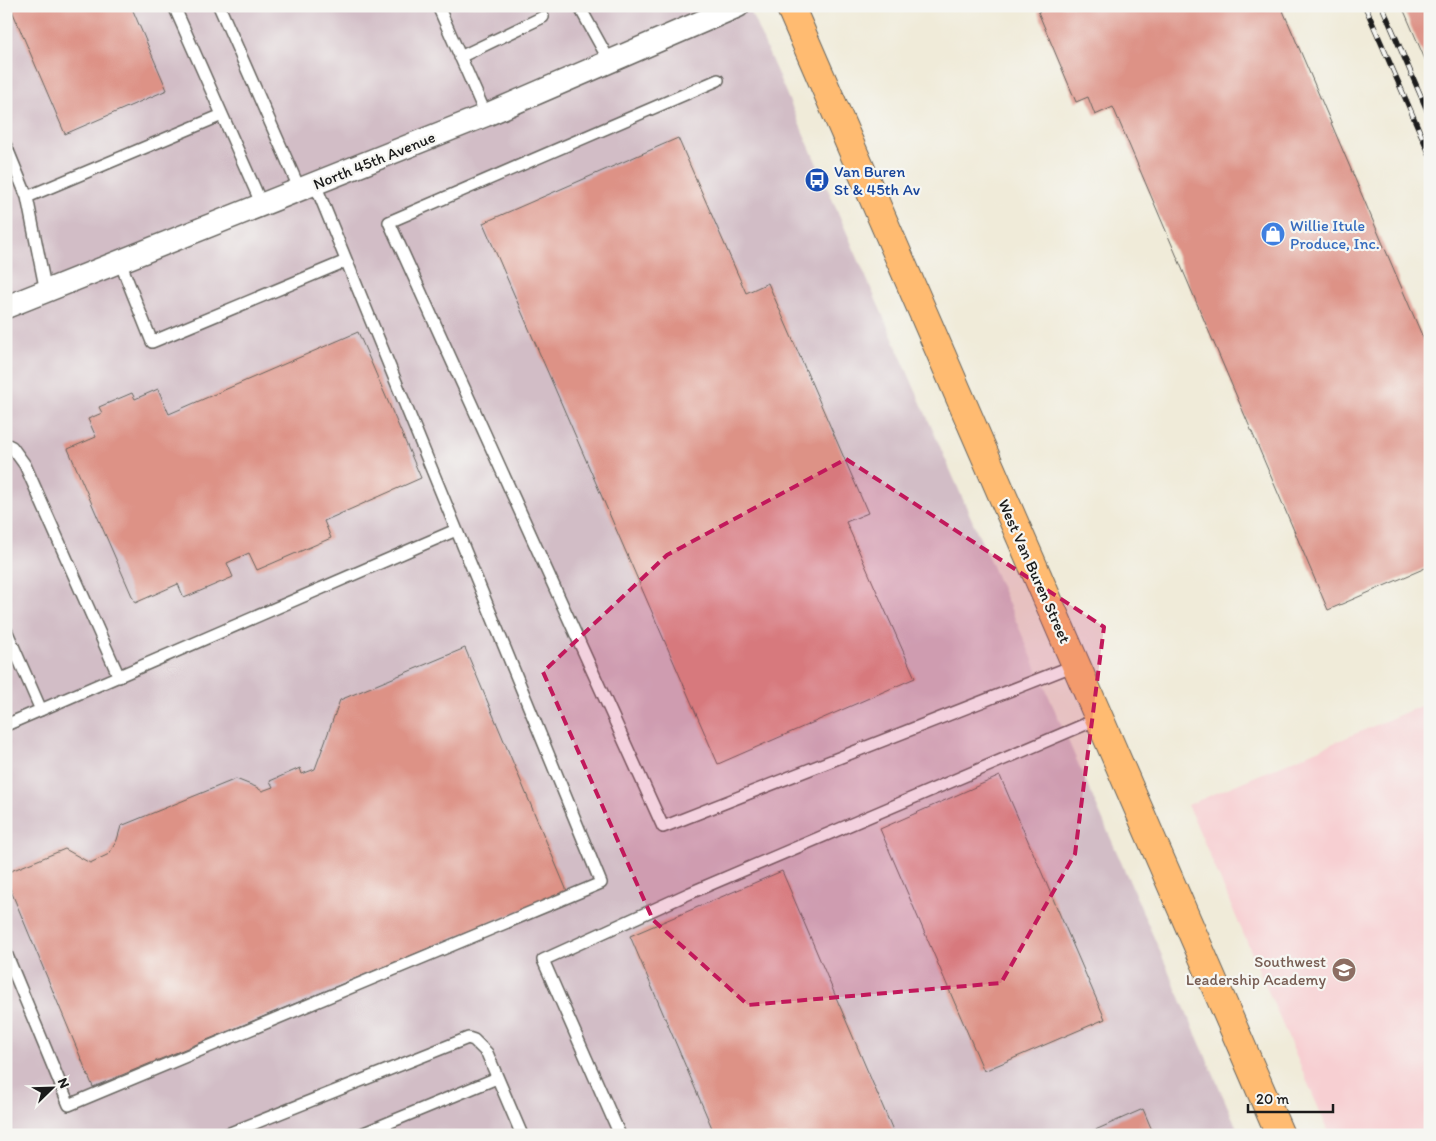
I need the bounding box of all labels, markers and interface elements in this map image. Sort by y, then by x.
street label: North 45th Avenue [310,127,438,194]
place label: Van Buren St & 45th Av [834,162,921,199]
bus stop icon: Van Buren St & 45th Av [804,167,830,193]
place label: Willie Itule Produce, Inc. [1290,216,1380,253]
shop icon: Willie Itule Produce, Inc. [1260,221,1286,247]
street label: West Van Buren Street [994,496,1075,646]
place label: Southwest Leadership Academy [1186,952,1326,989]
school or university icon: Southwest Leadership Academy [1331,957,1357,983]
north arrow [28,1064,78,1114]
text: N [54,1075,73,1091]
scale bar [1248,1081,1334,1113]
text: 20 m [1256,1090,1290,1108]

